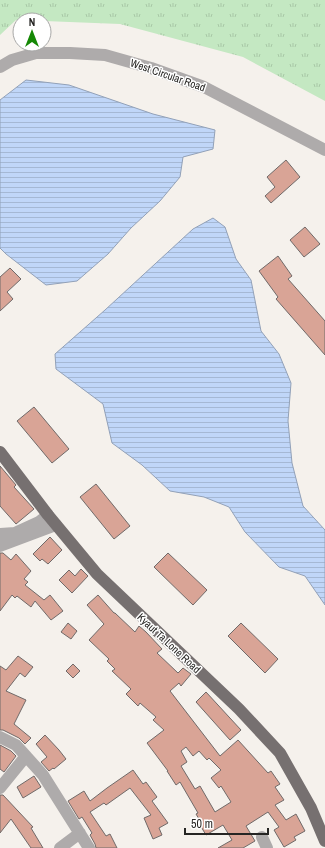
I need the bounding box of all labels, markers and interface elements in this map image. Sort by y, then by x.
north arrow [12,12,52,52]
text: N [29,15,35,29]
street label: West Circular Road [129,56,207,94]
street label: Kyaut Ta Lone Road [134,610,204,676]
scale bar [185,810,268,836]
text: 50 m [191,816,213,832]

